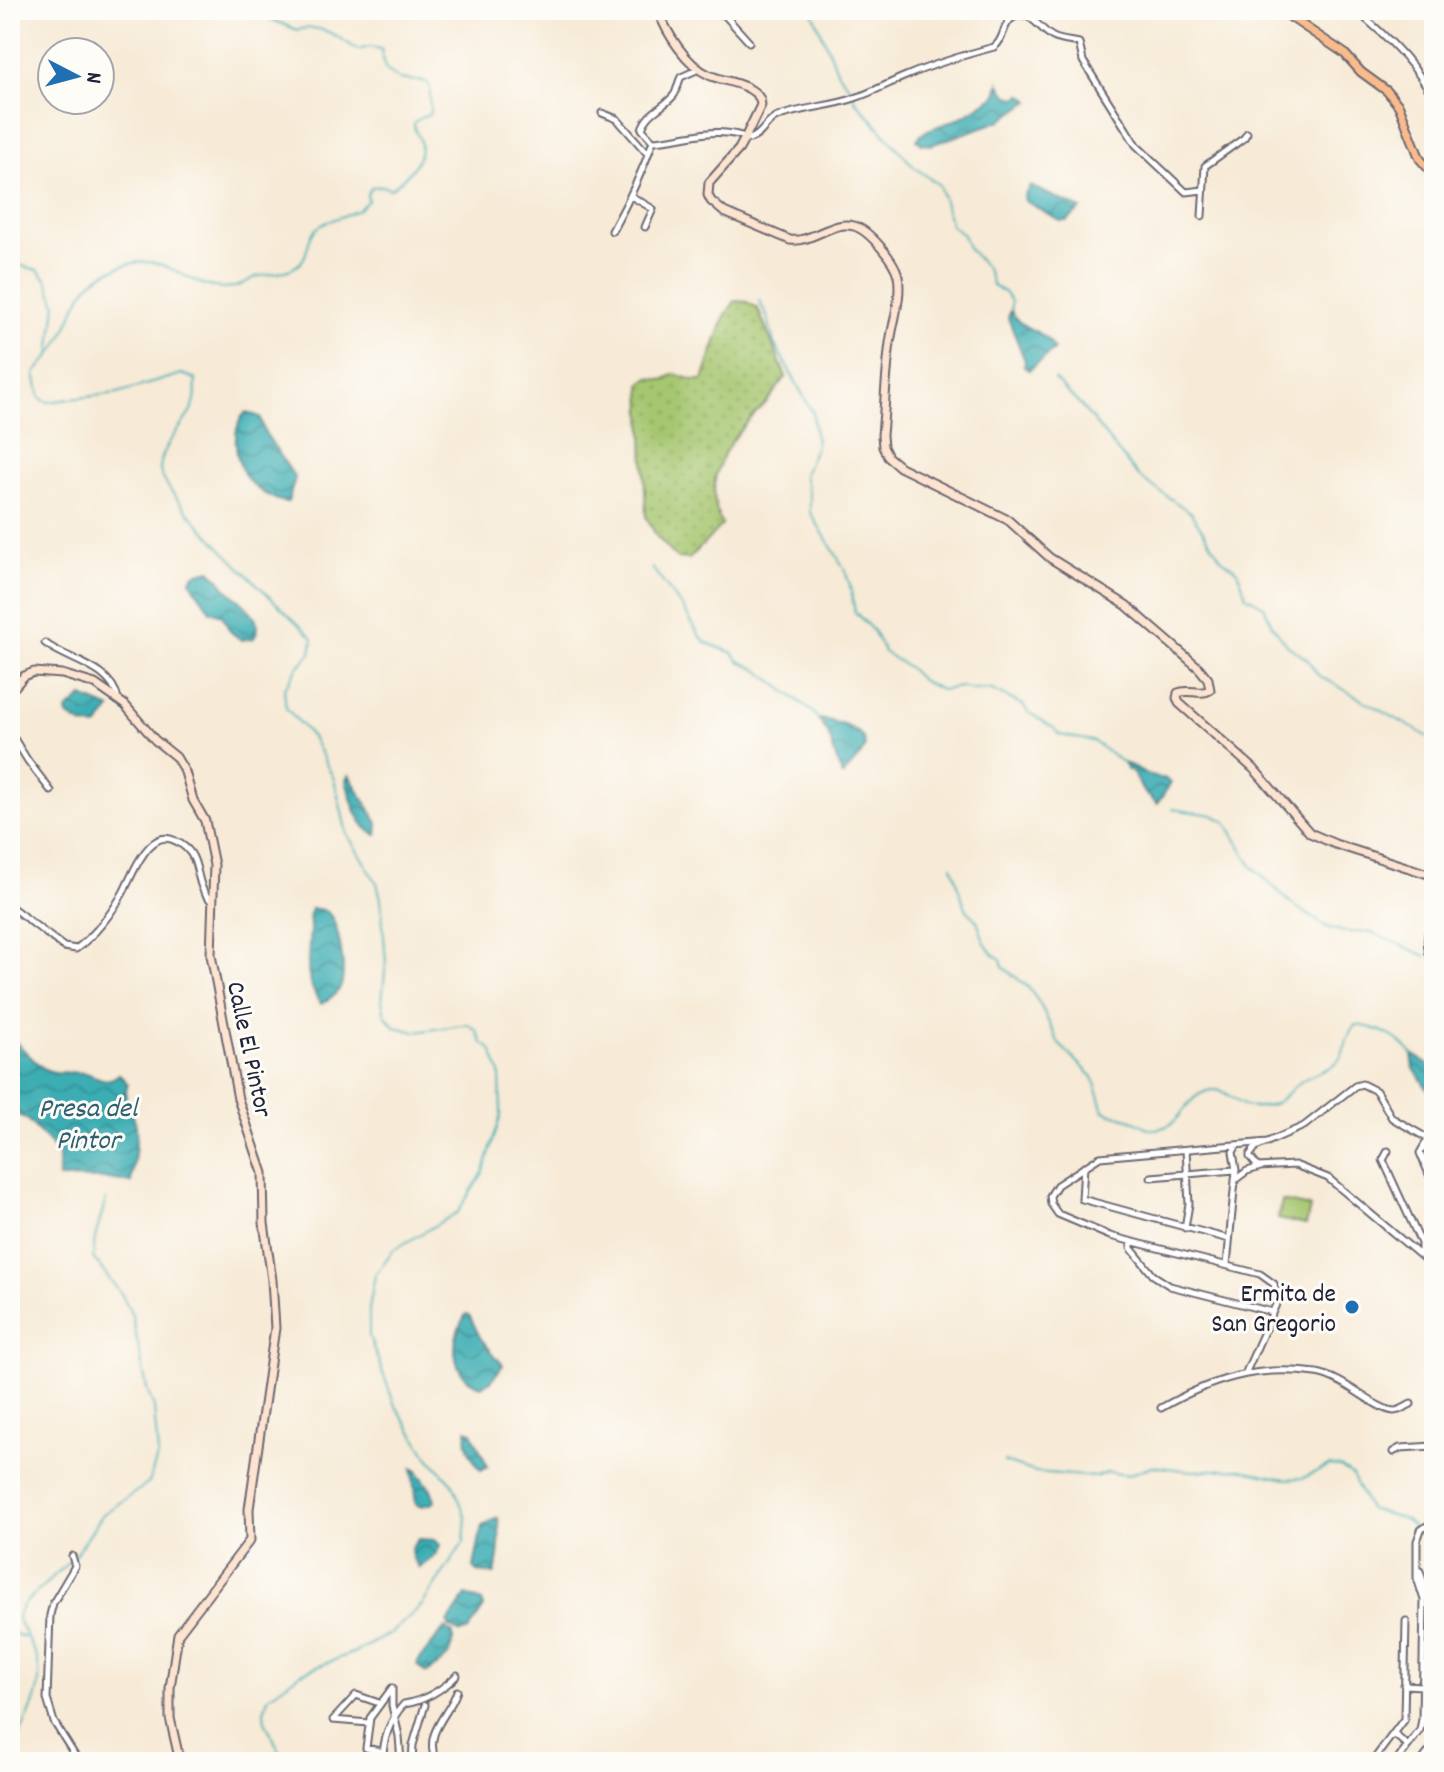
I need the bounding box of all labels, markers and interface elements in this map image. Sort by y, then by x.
north arrow [36,36,116,116]
text: N [76,71,108,85]
street label: Calle El Pintor [215,978,280,1121]
water label: Presa del Pintor [39,1091,140,1163]
place label: Ermita de San Gregorio [1211,1277,1336,1344]
marker: Ermita de San Gregorio [1343,1298,1361,1316]

